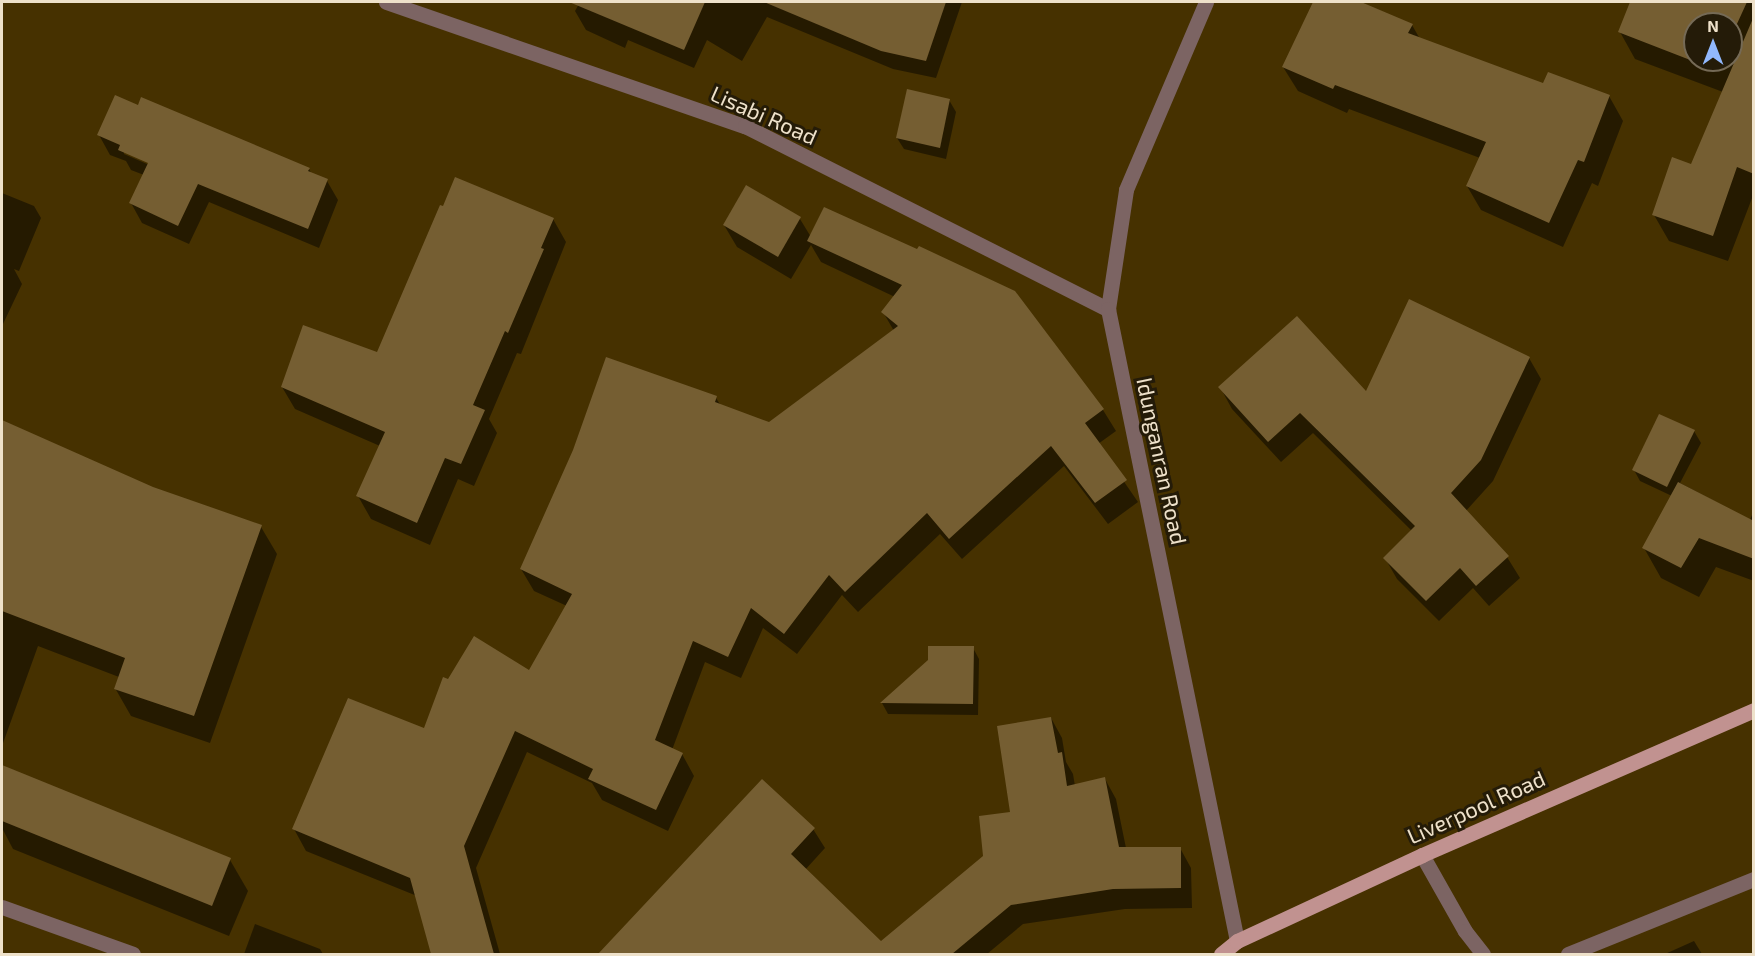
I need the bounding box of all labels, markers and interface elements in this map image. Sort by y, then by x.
north arrow [1683,12,1743,72]
text: N [1707,16,1719,35]
street label: Lisabi Road [707,80,821,150]
street label: Idunganran Road [1131,375,1193,547]
street label: Liverpool Road [1403,765,1549,849]

